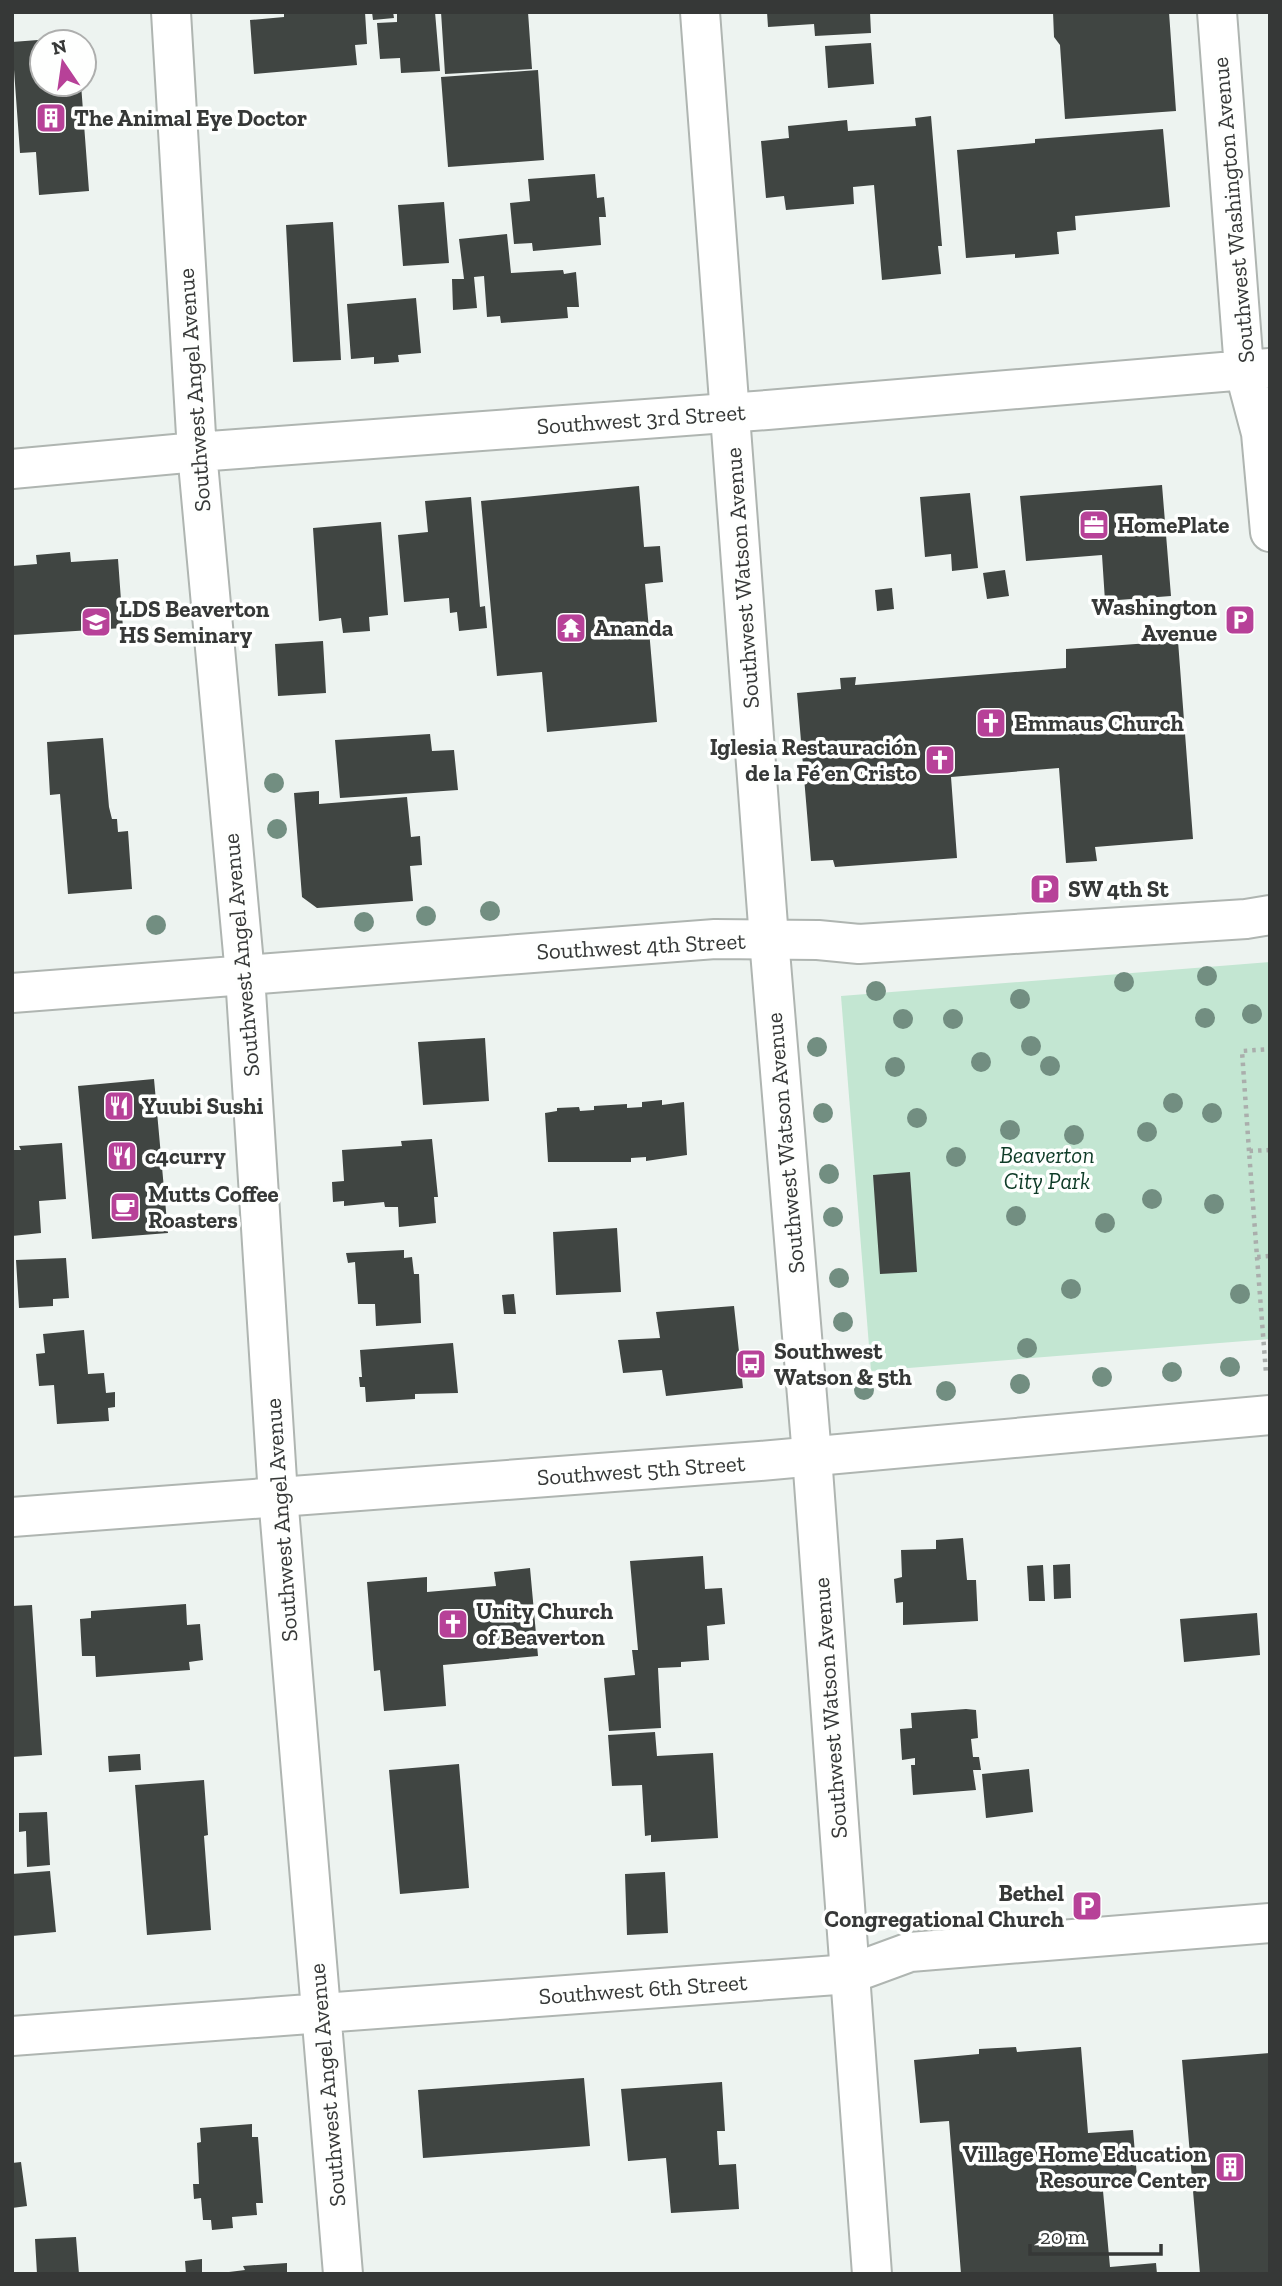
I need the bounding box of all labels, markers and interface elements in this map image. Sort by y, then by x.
north arrow [28,28,98,98]
text: N [50,34,69,60]
street label: Southwest Washington Avenue [1206,56,1260,364]
building icon: The Animal Eye Doctor [34,101,68,135]
place label: The Animal Eye Doctor [74,104,307,132]
street label: Southwest Angel Avenue [172,267,216,513]
street label: Southwest 3rd Street [536,398,747,440]
street label: Southwest Watson Avenue [719,446,765,710]
office icon: HomePlate [1077,508,1111,542]
place label: HomePlate [1117,511,1229,539]
place label: Washington Avenue [1092,593,1217,647]
place label: LDS Beaverton HS Seminary [119,595,270,649]
parking icon: Washington Avenue [1223,603,1257,637]
school or university icon: LDS Beaverton HS Seminary [79,605,113,639]
temple icon: Ananda [554,611,588,645]
place label: Ananda [594,614,674,642]
church icon: Emmaus Church [974,706,1008,740]
place label: Emmaus Church [1014,709,1184,737]
place label: Iglesia Restauración de la Fé en Cristo [710,733,917,787]
church icon: Iglesia Restauración de la Fé en Cristo [923,743,957,777]
street label: Southwest Angel Avenue [216,832,266,1078]
parking icon: SW 4th St [1028,872,1062,906]
place label: SW 4th St [1068,875,1169,903]
street label: Southwest 4th Street [536,927,747,965]
street label: Southwest Watson Avenue [760,1011,810,1275]
restaurant icon: Yuubi Sushi [102,1089,136,1123]
place label: Yuubi Sushi [142,1092,264,1120]
restaurant icon: c4curry [105,1139,139,1173]
park label: Beaverton City Park [1000,1141,1094,1195]
place label: c4curry [145,1142,227,1170]
place label: Mutts Coffee Roasters [148,1180,279,1234]
cafe icon: Mutts Coffee Roasters [108,1190,142,1224]
place label: Southwest Watson & 5th [774,1337,912,1391]
bus stop icon: Southwest Watson & 5th [734,1347,768,1381]
street label: Southwest Angel Avenue [259,1397,303,1643]
street label: Southwest 5th Street [536,1449,747,1491]
street label: Southwest Watson Avenue [807,1576,853,1840]
place label: Unity Church of Beaverton [476,1597,614,1651]
church icon: Unity Church of Beaverton [436,1607,470,1641]
place label: Bethel Congregational Church [824,1879,1065,1933]
parking icon: Bethel Congregational Church [1070,1889,1104,1923]
street label: Southwest Angel Avenue [302,1962,352,2208]
street label: Southwest 6th Street [538,1968,749,2010]
place label: Village Home Education Resource Center [963,2140,1207,2194]
building icon: Village Home Education Resource Center [1213,2150,1247,2184]
scale bar [1030,2212,1161,2256]
text: 20 m [1040,2224,1086,2249]

